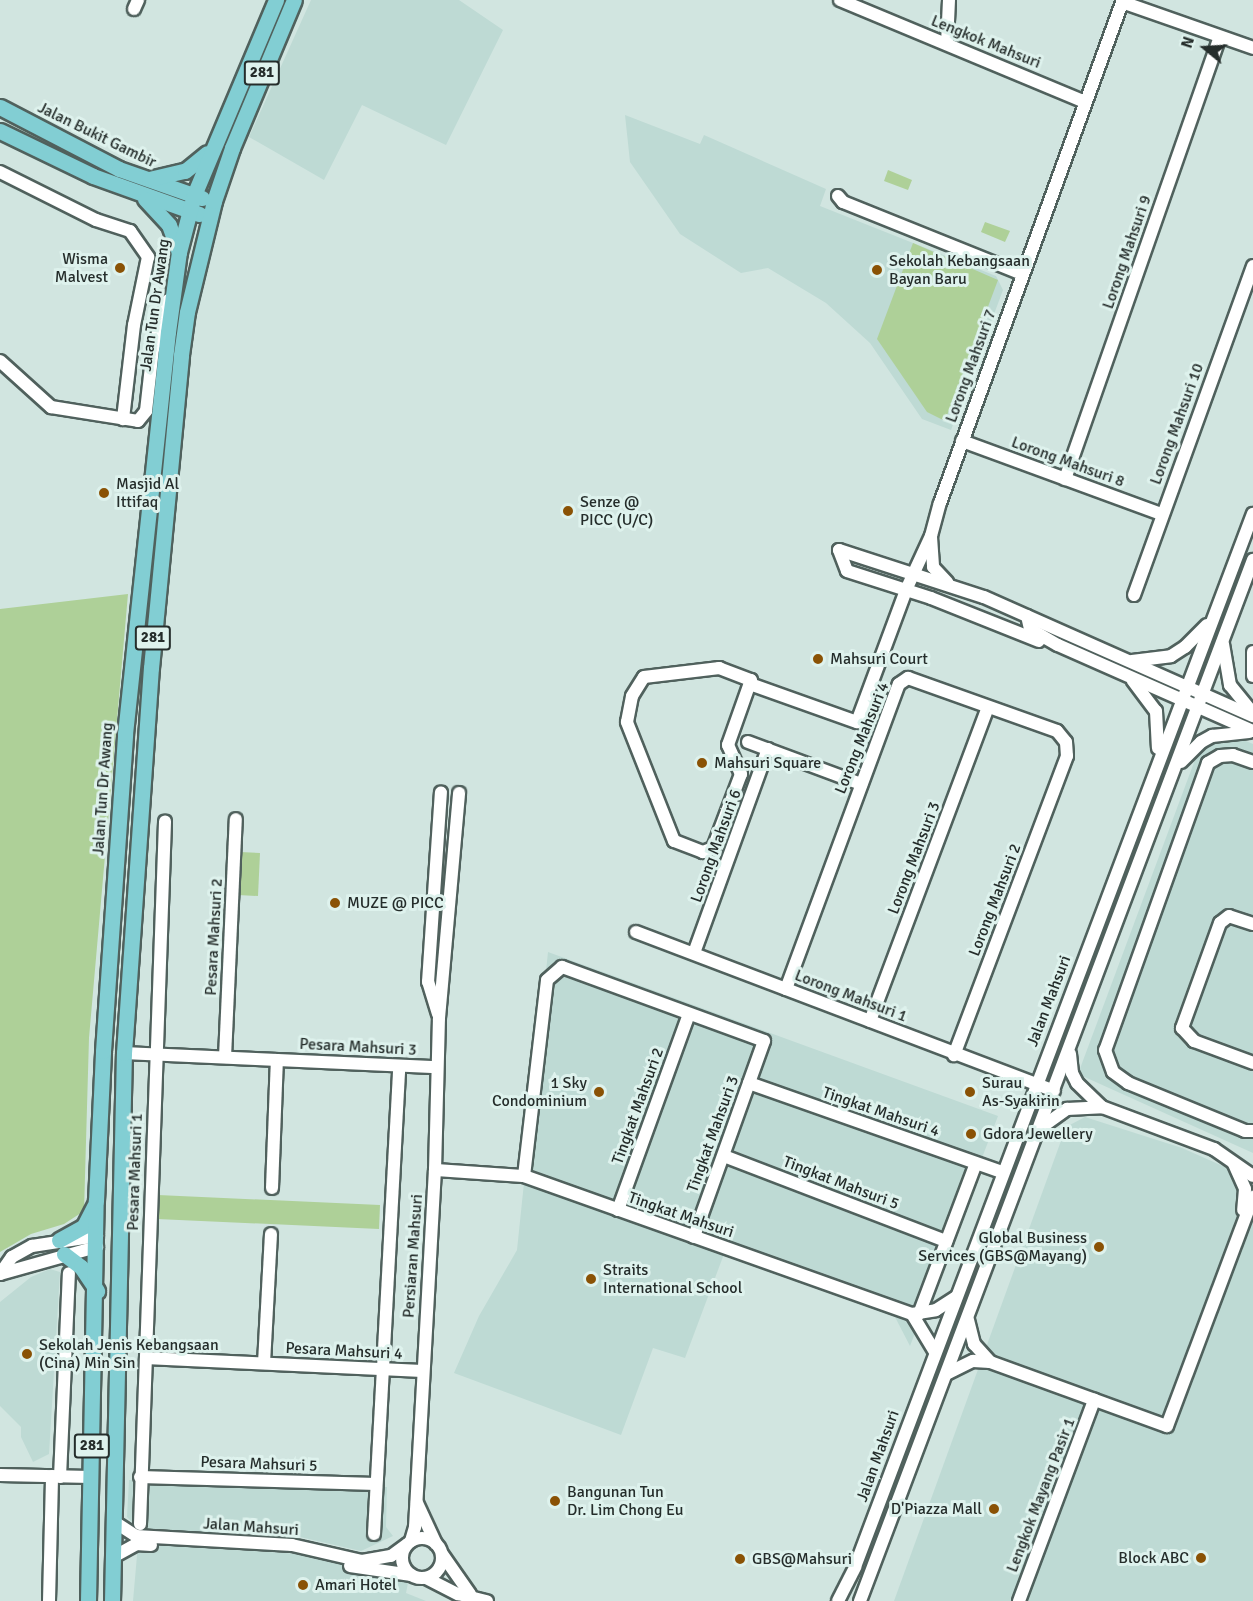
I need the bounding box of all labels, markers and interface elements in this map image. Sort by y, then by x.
street label: Lengkok Mahsuri [928,11,1044,73]
north arrow [1175,18,1235,78]
text: N [1177,34,1199,51]
road number: 281 [242,61,282,85]
street label: Jalan Bukit Gambir [35,98,159,172]
street label: Lorong Mahsuri 9 [1099,193,1155,311]
street label: Jalan Tun Dr Awang [136,238,174,372]
place label: Wisma Malvest [55,249,108,287]
place label: Sekolah Kebangsaan Bayan Baru [889,251,1030,289]
marker: Wisma Malvest [113,261,127,275]
marker: Sekolah Kebangsaan Bayan Baru [870,263,884,277]
street label: Lorong Mahsuri 7 [942,307,1000,425]
street label: Lorong Mahsuri 10 [1146,361,1208,487]
street label: Lorong Mahsuri 8 [1009,433,1127,491]
place label: Masjid Al Ittifaq [116,474,179,512]
marker: Masjid Al Ittifaq [97,486,111,500]
place label: Senze @ PICC (U/C) [580,492,653,530]
marker: Senze @ PICC (U/C) [561,504,575,518]
road number: 281 [134,626,172,650]
place label: Mahsuri Court [830,649,928,669]
marker: Mahsuri Court [811,652,825,666]
street label: Lorong Mahsuri 4 [831,679,893,797]
street label: Jalan Tun Dr Awang [89,722,117,856]
place label: Mahsuri Square [714,753,821,773]
marker: Mahsuri Square [695,756,709,770]
street label: Lorong Mahsuri 6 [687,787,745,905]
street label: Lorong Mahsuri 3 [884,799,944,917]
street label: Lorong Mahsuri 2 [965,841,1025,959]
street label: Pesara Mahsuri 2 [201,878,227,996]
place label: MUZE @ PICC [347,893,444,913]
marker: MUZE @ PICC [328,896,342,910]
street label: Jalan Mahsuri [1023,953,1075,1049]
street label: Lorong Mahsuri 1 [792,966,910,1026]
street label: Pesara Mahsuri 3 [299,1034,417,1060]
street label: Tingkat Mahsuri 2 [608,1045,668,1167]
place label: 1 Sky Condominium [492,1073,587,1111]
street label: Tingkat Mahsuri 3 [683,1073,743,1195]
place label: Surau As-Syakirin [982,1073,1060,1111]
street label: Tingkat Mahsuri 4 [820,1083,942,1141]
marker: 1 Sky Condominium [592,1085,606,1099]
marker: Surau As-Syakirin [963,1085,977,1099]
street label: Pesara Mahsuri 1 [123,1113,147,1231]
place label: Gdora Jewellery [983,1124,1093,1144]
marker: Gdora Jewellery [964,1127,978,1141]
street label: Tingkat Mahsuri 5 [780,1152,902,1214]
street label: Tingkat Mahsuri [626,1188,736,1242]
street label: Persiaran Mahsuri [399,1193,427,1319]
place label: Global Business Services (GBS@Mayang) [918,1228,1087,1266]
marker: Global Business Services (GBS@Mayang) [1092,1240,1106,1254]
place label: Straits International School [603,1260,742,1298]
marker: Straits International School [584,1272,598,1286]
place label: Sekolah Jenis Kebangsaan (Cina) Min Sin [39,1335,219,1373]
street label: Pesara Mahsuri 4 [285,1338,403,1364]
marker: Sekolah Jenis Kebangsaan (Cina) Min Sin [20,1347,34,1361]
street label: Jalan Mahsuri [853,1408,903,1504]
street label: Lengkok Mayang Pasir 1 [1003,1415,1079,1575]
road number: 281 [72,1434,112,1458]
street label: Pesara Mahsuri 5 [200,1452,318,1476]
place label: Bangunan Tun Dr. Lim Chong Eu [567,1482,684,1520]
marker: Bangunan Tun Dr. Lim Chong Eu [548,1494,562,1508]
place label: D'Piazza Mall [891,1499,982,1519]
marker: D'Piazza Mall [987,1502,1001,1516]
street label: Jalan Mahsuri [202,1514,300,1540]
place label: Block ABC [1118,1548,1189,1568]
place label: GBS@Mahsuri [752,1549,852,1569]
marker: Block ABC [1194,1551,1208,1565]
marker: GBS@Mahsuri [733,1552,747,1566]
place label: Amari Hotel [315,1575,397,1595]
marker: Amari Hotel [296,1578,310,1592]

